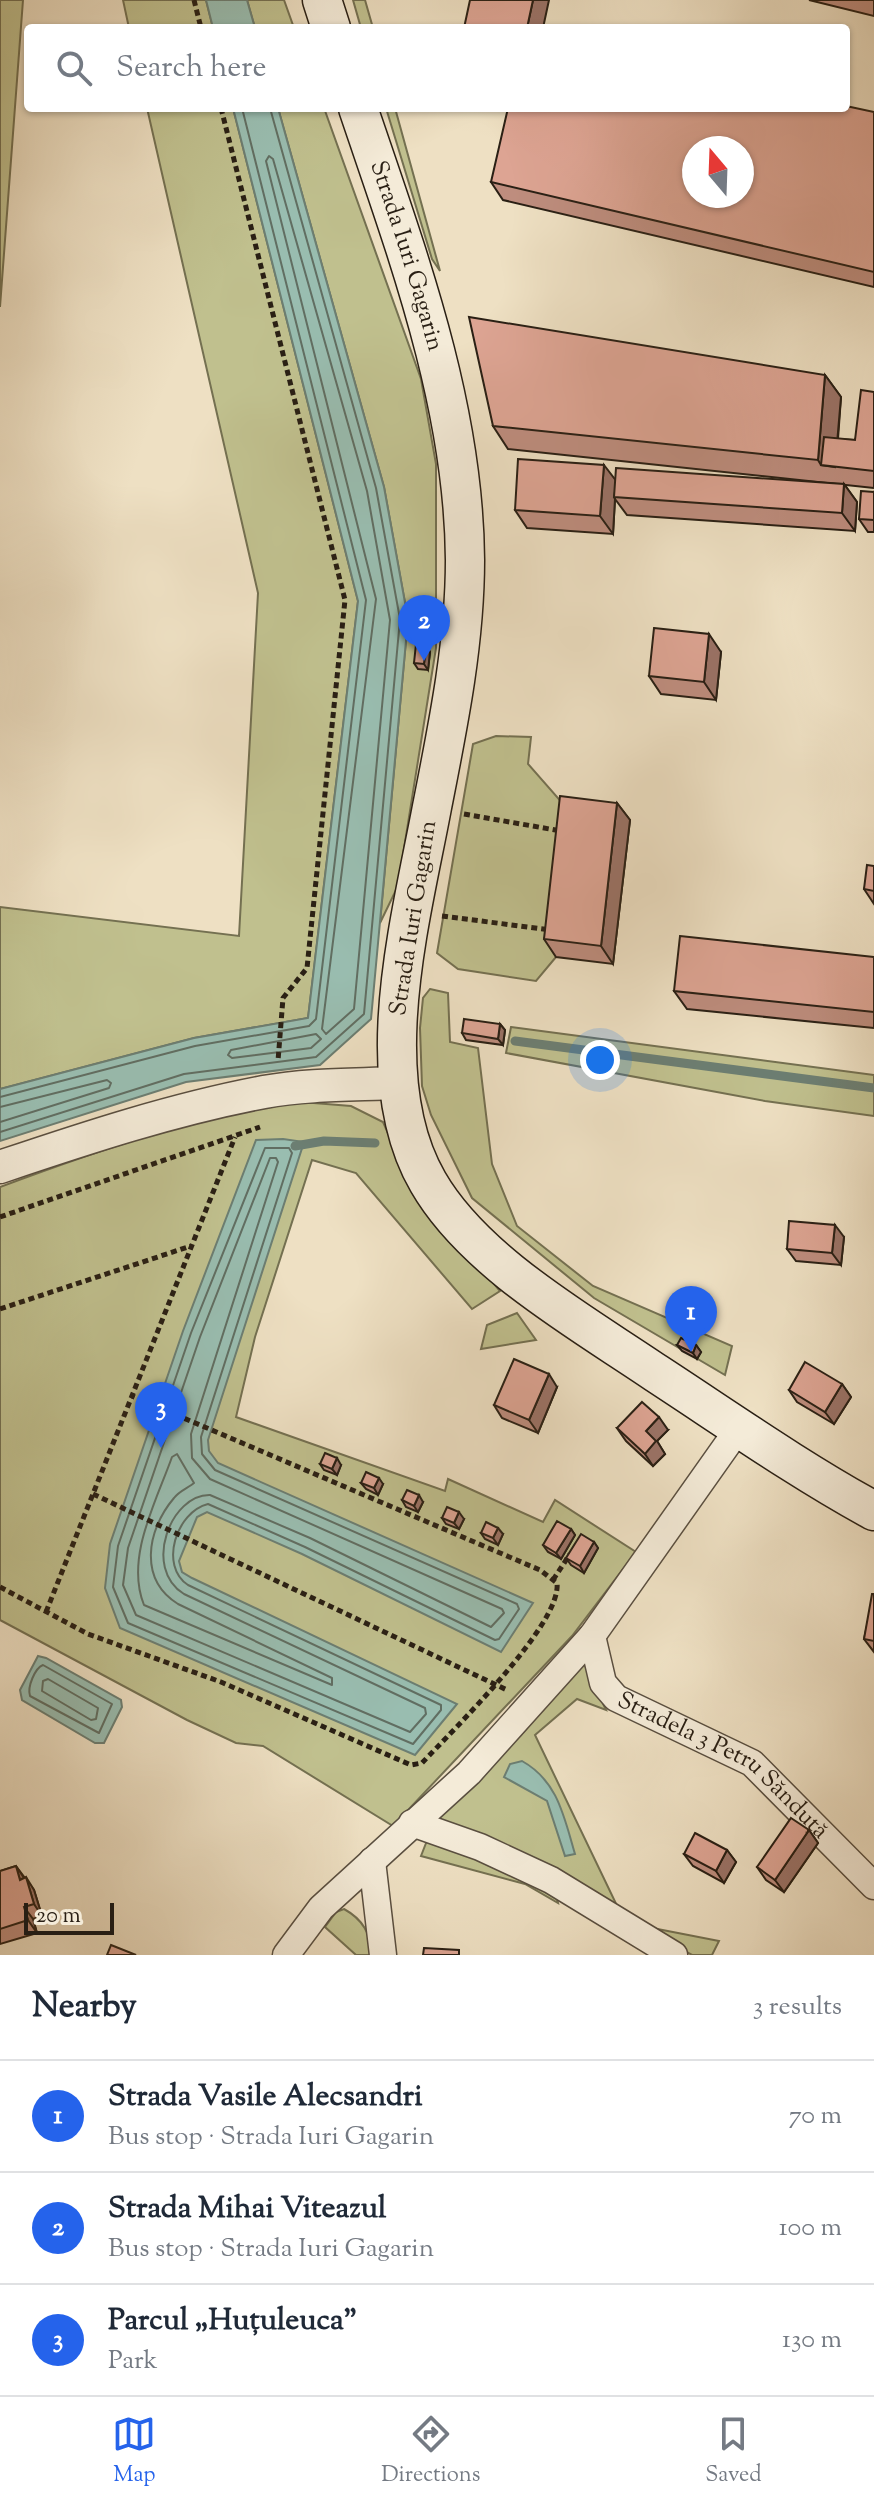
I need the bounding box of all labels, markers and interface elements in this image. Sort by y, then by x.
search box [24,24,850,112]
icon: search [52,46,96,90]
text: Search here [116,47,266,90]
north arrow [682,136,754,208]
street label: Strada Iuri Gagarin [360,156,451,355]
pin: 2 [398,595,450,661]
street label: Strada Iuri Gagarin [382,818,446,1018]
your location [580,1040,620,1080]
pin: 1 [665,1286,717,1352]
pin: 3 [135,1382,187,1448]
street label: Stradela 3 Petru Sănduță [611,1684,836,1847]
scale bar [24,1899,114,1935]
text: 20 m [36,1901,81,1933]
text: Nearby [32,1983,137,2032]
text: 3 results [753,1989,842,2026]
text: Strada Vasile Alecsandri [108,2076,422,2119]
text: 1 [54,2098,62,2135]
text: 70 m [789,2098,842,2135]
text: Bus stop · Strada Iuri Gagarin [108,2119,434,2156]
text: Strada Mihai Viteazul [108,2188,386,2231]
text: 2 [52,2210,64,2247]
text: 100 m [779,2210,842,2247]
text: Bus stop · Strada Iuri Gagarin [108,2231,434,2268]
text: Parcul „Huțuleuca” [108,2300,357,2343]
text: 3 [53,2322,63,2359]
text: 130 m [782,2322,842,2359]
text: Park [108,2343,158,2380]
tab: Map [112,2412,156,2492]
tab: Directions [381,2412,480,2492]
tab: Saved [705,2412,762,2492]

